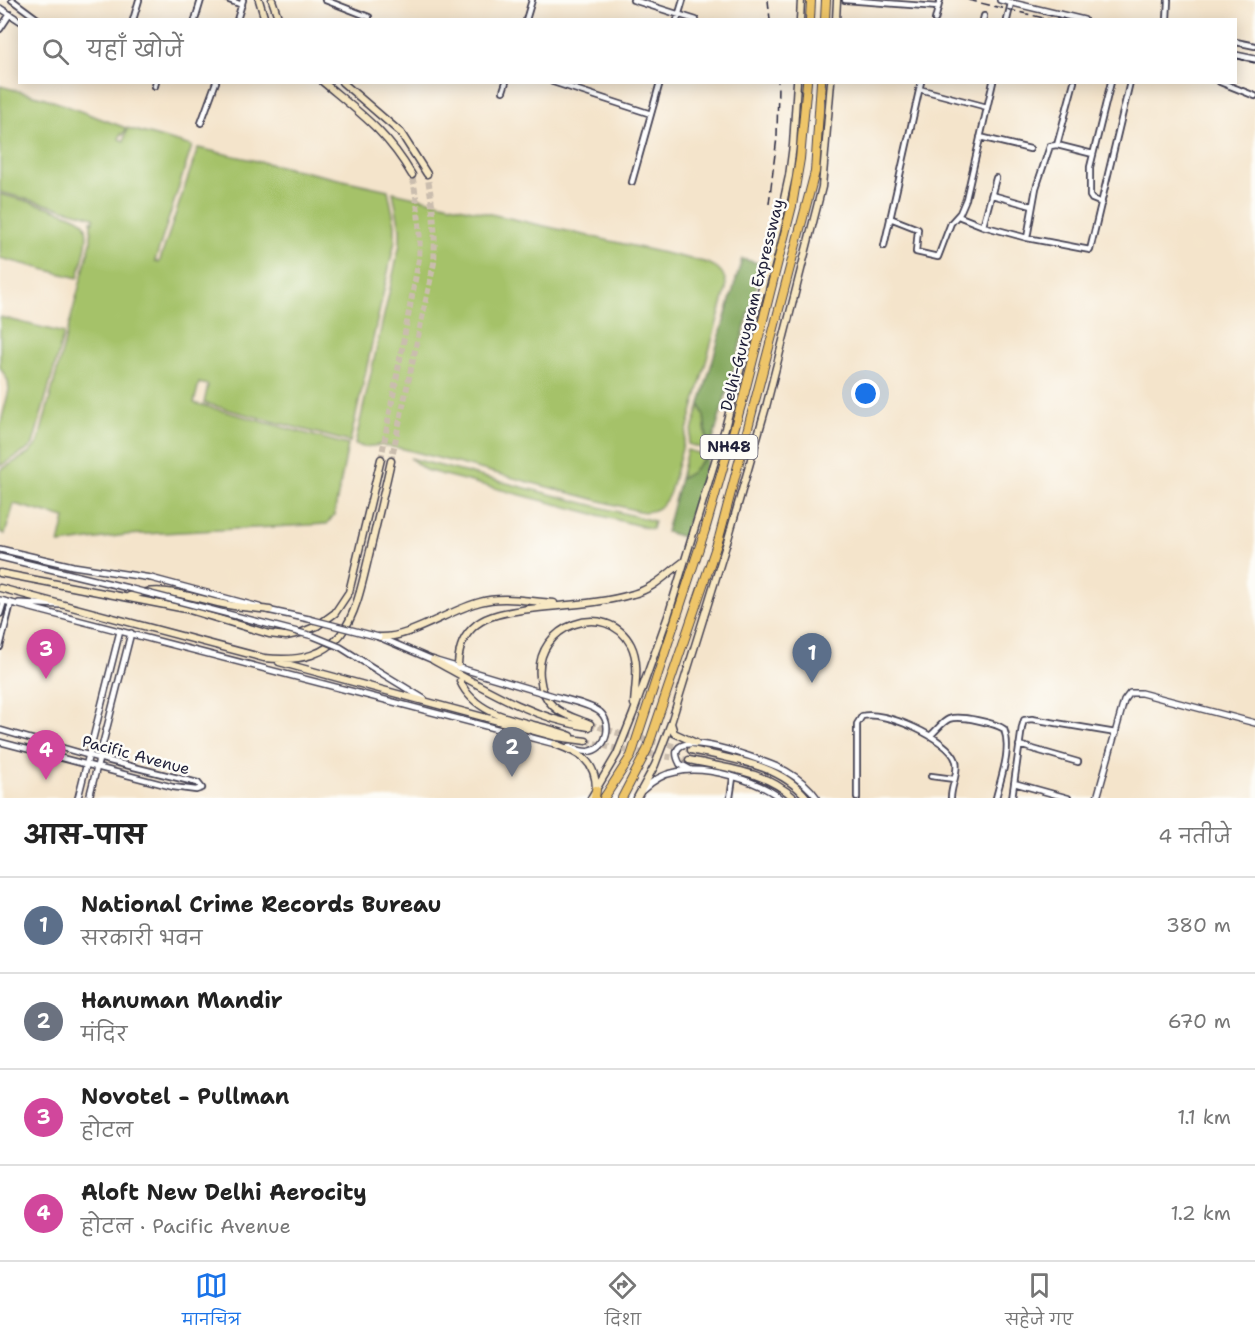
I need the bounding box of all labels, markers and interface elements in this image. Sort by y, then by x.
search box [18,18,1237,84]
icon: search [39,35,72,68]
text: यहाँ खोजें [87,35,183,64]
street label: Delhi-Gurugram Expressway [715,197,789,413]
your location [851,379,880,408]
road number: NH48 [700,435,758,459]
pin: 3 [26,630,66,679]
pin: 1 [792,634,832,683]
pin: 2 [492,728,532,777]
pin: 4 [26,730,66,780]
street label: Pacific Avenue [80,731,192,779]
text: आस-पास [24,817,146,852]
text: 4 नतीजे [1158,823,1231,849]
text: National Crime Records Bureau [81,890,442,919]
text: 1 [39,912,48,938]
text: 380 m [1166,912,1231,938]
text: सरकारी भवन [81,925,202,951]
text: Hanuman Mandir [81,986,283,1015]
text: 2 [37,1008,51,1034]
text: 670 m [1168,1008,1231,1034]
text: मंदिर [81,1021,127,1047]
text: Novotel - Pullman [81,1082,289,1111]
text: 3 [37,1104,51,1130]
text: 1.1 km [1177,1104,1231,1130]
text: होटल [81,1117,133,1143]
text: Aloft New Delhi Aerocity [81,1178,367,1207]
text: 4 [37,1200,51,1226]
text: 1.2 km [1171,1200,1231,1226]
text: होटल · Pacific Avenue [81,1213,291,1239]
tab: मानचित्र [182,1269,241,1337]
tab: दिशा [605,1269,641,1337]
tab: सहेजे गए [1005,1269,1073,1337]

